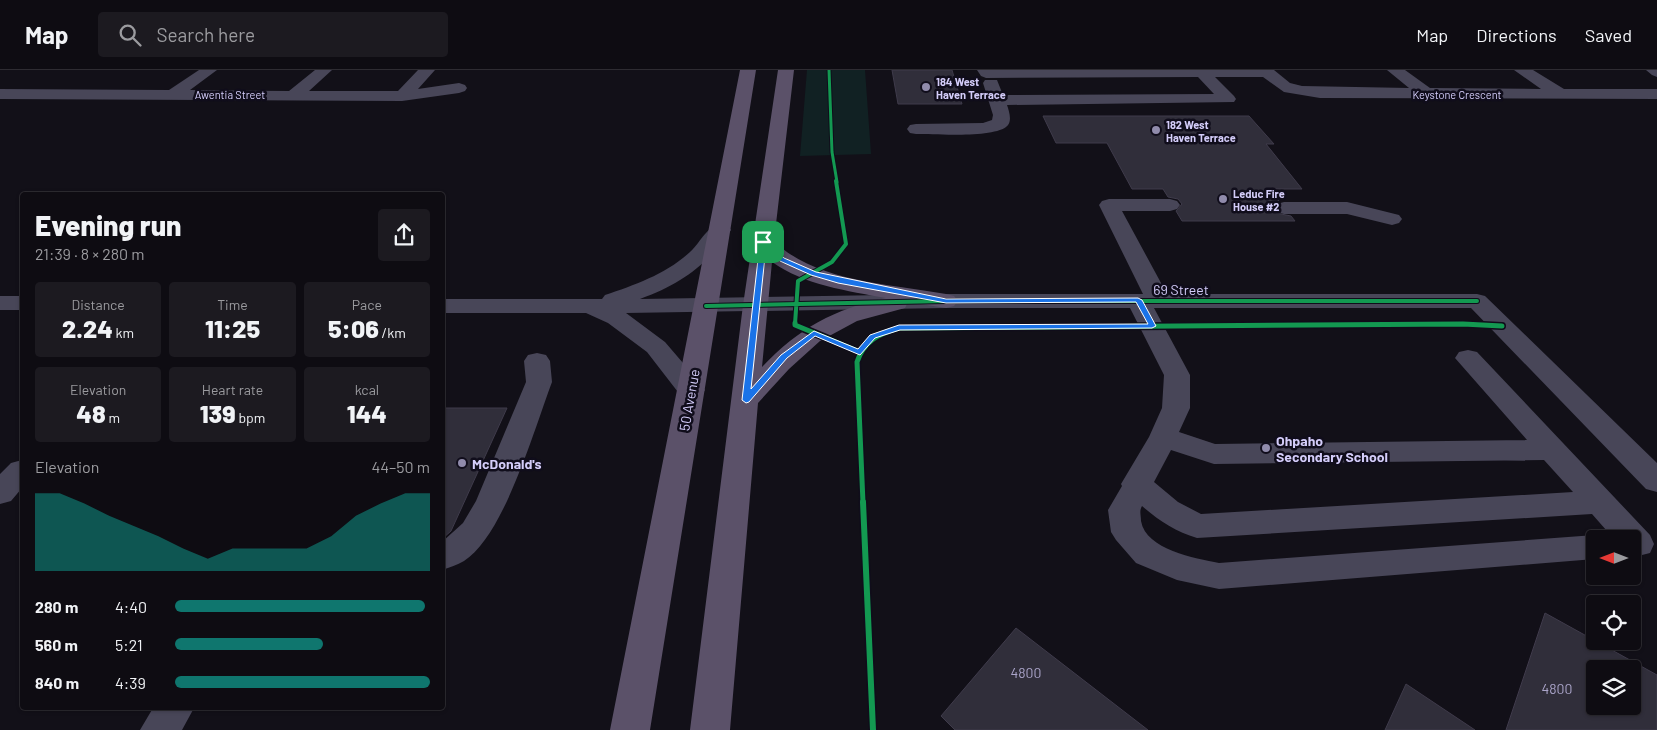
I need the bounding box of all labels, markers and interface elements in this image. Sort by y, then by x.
search box [98,12,448,57]
text: Map [25,20,68,49]
icon: search [116,21,144,49]
text: Search here [156,23,255,46]
text: Map [1416,24,1448,46]
text: Directions [1476,24,1557,46]
text: Saved [1585,24,1632,46]
place label: 184 West Haven Terrace [936,75,1006,101]
marker: 184 West Haven Terrace [920,81,932,93]
street label: Awentia Street [195,88,265,101]
street label: Keystone Crescent [1412,88,1502,101]
place label: 182 West Haven Terrace [1166,118,1236,144]
marker: 182 West Haven Terrace [1150,124,1162,136]
place label: Leduc Fire House #2 [1233,187,1285,213]
marker: Leduc Fire House #2 [1217,193,1229,205]
text: Evening run [35,208,181,242]
button: share [378,209,430,261]
pin [742,221,784,263]
icon: arrive [749,228,777,256]
text: 21:39 · 8 × 280 m [35,244,145,263]
street label: 69 Street [1153,281,1209,298]
text: Distance [71,296,125,313]
text: Time [217,296,248,313]
text: Pace [352,296,382,313]
text: 2.24 [62,313,113,343]
text: 11:25 [205,313,260,343]
text: 5:06 [328,313,379,343]
text: km [113,324,134,341]
text: /km [379,324,406,341]
street label: 50 Avenue [675,368,703,432]
text: Elevation [70,381,126,398]
text: Heart rate [202,381,263,398]
text: kcal [355,381,379,398]
text: 48 [76,398,106,428]
text: 139 [200,398,236,428]
text: 144 [347,398,387,428]
text: m [106,409,120,426]
text: bpm [236,409,265,426]
place label: Ohpaho Secondary School [1276,432,1388,465]
marker: Ohpaho Secondary School [1260,442,1272,454]
place label: McDonald's [472,455,541,472]
text: Elevation [35,457,99,476]
text: 44–50 m [371,457,430,476]
marker: McDonald's [456,457,468,469]
north arrow [1586,530,1641,585]
map controls [1586,530,1641,715]
button: locate [1586,595,1641,650]
text: 280 m [35,597,78,616]
text: 4:40 [115,597,147,616]
text: 560 m [35,635,78,654]
text: 5:21 [115,635,143,654]
button: layers [1586,660,1641,715]
house number: 4800 [1011,664,1041,681]
text: 840 m [35,673,79,692]
text: 4:39 [115,673,146,692]
house number: 4800 [1542,680,1572,697]

